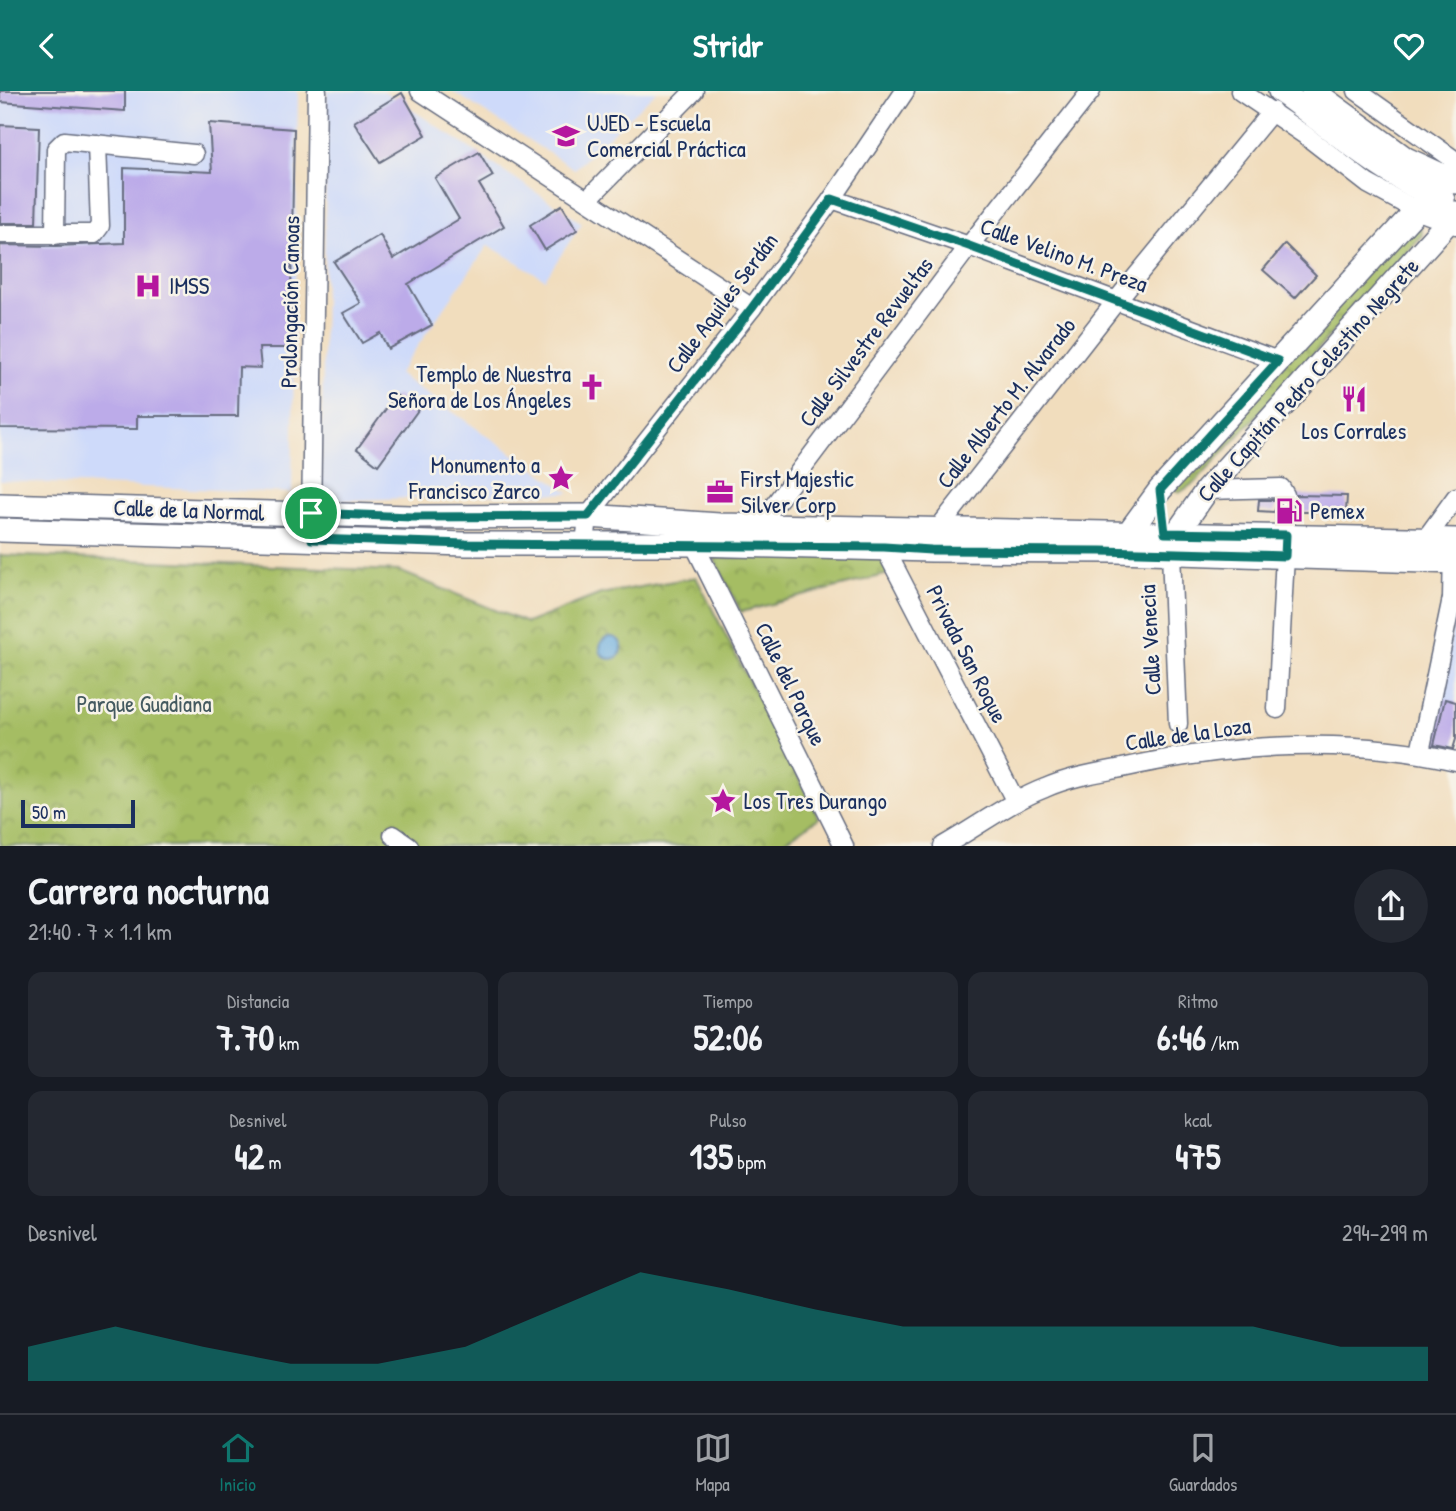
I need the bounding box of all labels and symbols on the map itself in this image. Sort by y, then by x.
place label: UJED - Escuela Comercial Práctica [587,107,746,164]
school or university icon: UJED - Escuela Comercial Práctica [551,121,581,151]
street label: Calle Velino M. Preza [976,210,1152,299]
street label: Prolongación Canoas [272,215,307,388]
street label: Calle Aquiles Serdán [658,226,785,379]
street label: Calle Silvestre Revueltas [791,250,940,433]
street label: Calle Capitán Pedro Celestino Negrete [1190,251,1426,508]
place label: IMSS [169,270,210,301]
hospital icon: IMSS [133,271,163,301]
street label: Calle Alberto M. Alvarado [929,311,1082,495]
place label: Templo de Nuestra Señora de Los Ángeles [388,358,571,415]
church icon: Templo de Nuestra Señora de Los Ángeles [577,372,607,402]
restaurant icon: Los Corrales [1339,384,1369,414]
place label: Los Corrales [1302,415,1406,446]
place label: Monumento a Francisco Zarco [408,449,540,506]
place icon: Monumento a Francisco Zarco [546,463,576,493]
place label: First Majestic Silver Corp [740,463,854,520]
office icon: First Majestic Silver Corp [705,477,735,507]
pin [281,483,341,543]
street label: Calle de la Normal [113,491,266,528]
place label: Pemex [1310,495,1365,526]
fuel station icon: Pemex [1274,496,1304,526]
street label: Privada San Roque [919,580,1015,728]
street label: Calle Venecia [1131,584,1168,696]
street label: Calle del Parque [748,617,835,751]
park label: Parque Guadiana [76,688,212,719]
street label: Calle de la Loza [1123,709,1253,758]
place label: Los Tres Durango [744,785,887,816]
place icon: Los Tres Durango [708,786,738,816]
scale bar [21,797,135,829]

